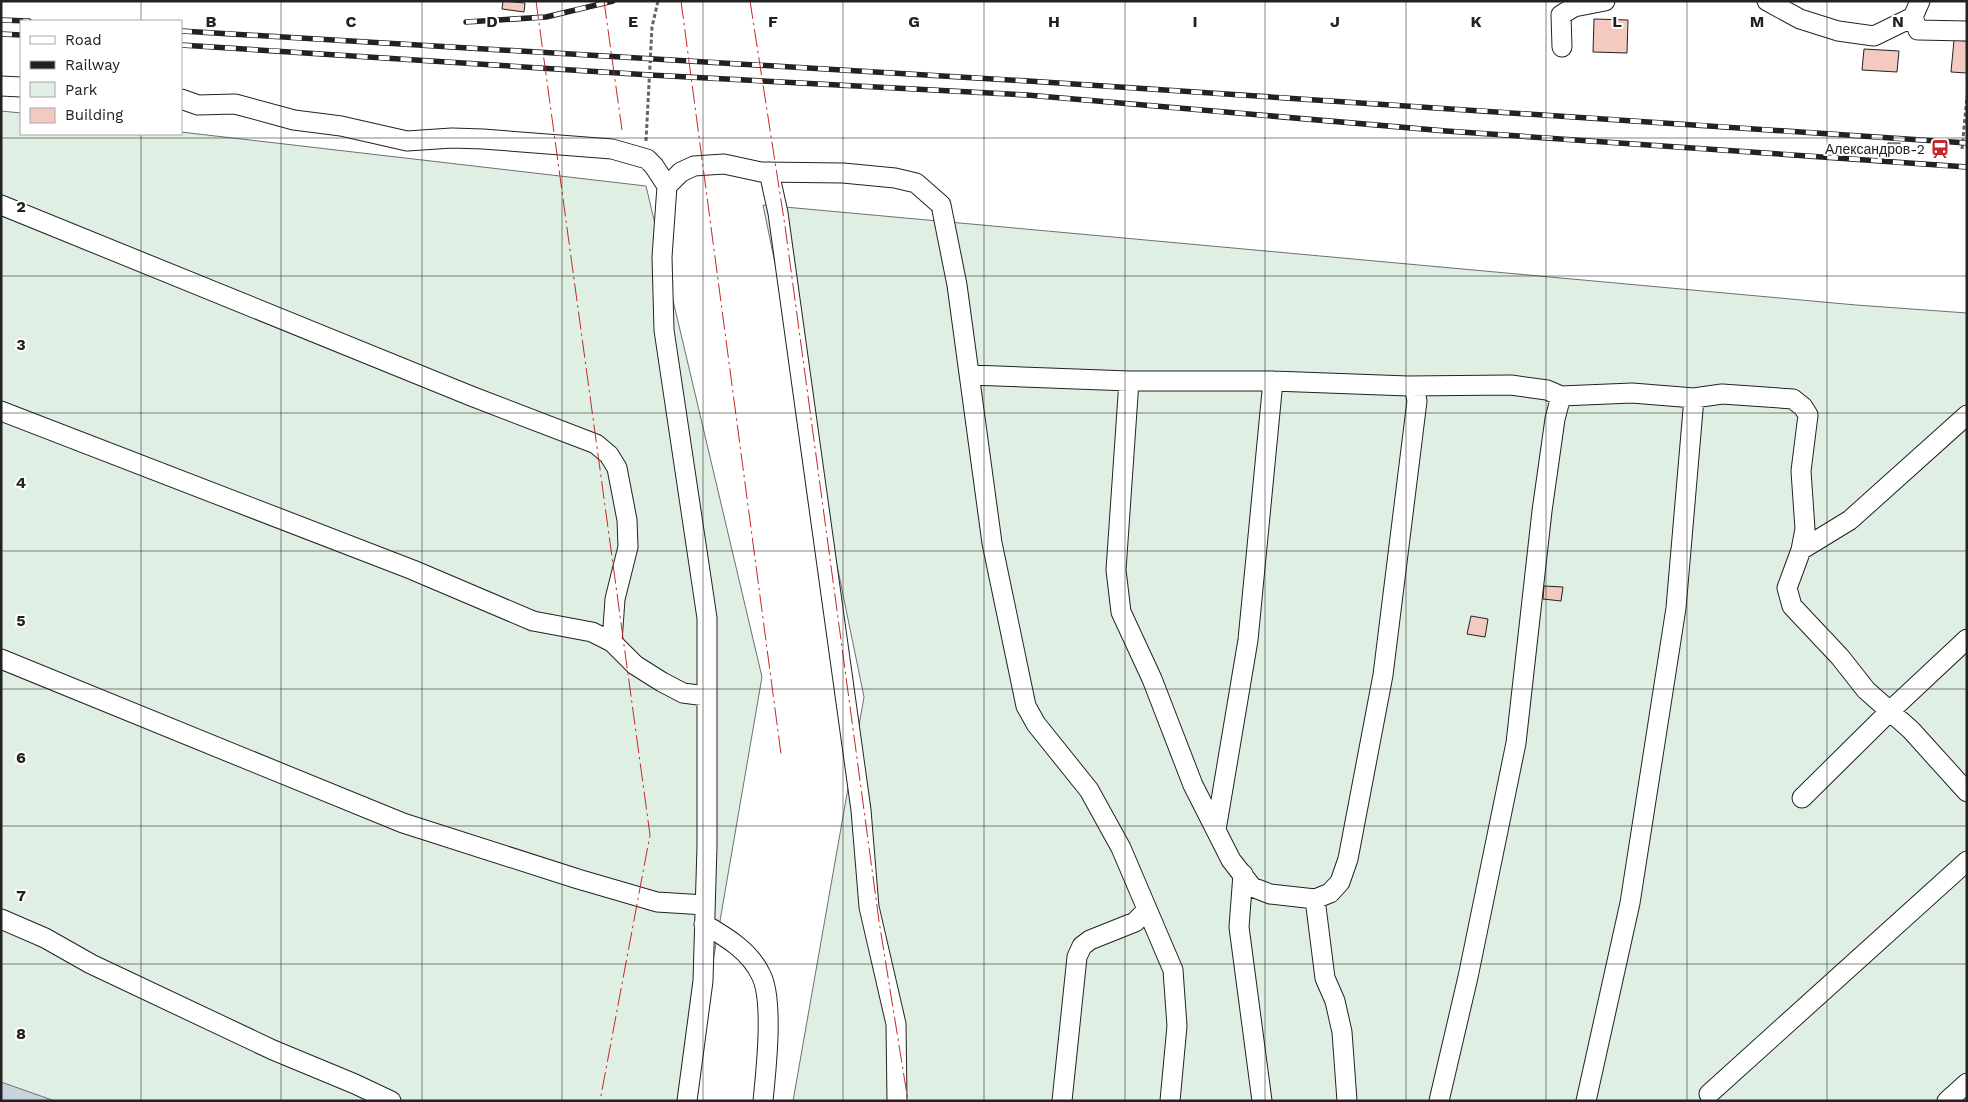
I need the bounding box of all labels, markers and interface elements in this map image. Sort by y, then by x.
text: B [206,12,217,31]
text: C [346,12,357,31]
text: D [486,12,498,31]
text: E [628,12,638,31]
text: F [768,12,778,31]
text: G [908,12,920,31]
text: H [1048,12,1060,31]
text: I [1192,12,1198,31]
text: J [1330,12,1340,31]
text: K [1470,12,1482,31]
text: L [1612,12,1622,31]
text: M [1750,12,1764,31]
text: N [1892,12,1904,31]
legend [20,20,182,135]
text: Road [65,31,102,49]
text: Railway [65,56,120,74]
text: Park [65,81,98,99]
text: Building [65,106,123,124]
station icon: Александров-2 [1929,138,1951,160]
place label: Александров-2 [1825,141,1925,157]
text: 2 [16,197,26,216]
text: 3 [16,335,26,354]
text: 4 [16,473,26,492]
text: 5 [16,611,26,630]
text: 6 [16,748,26,767]
text: 7 [16,886,26,905]
text: 8 [16,1024,26,1043]

